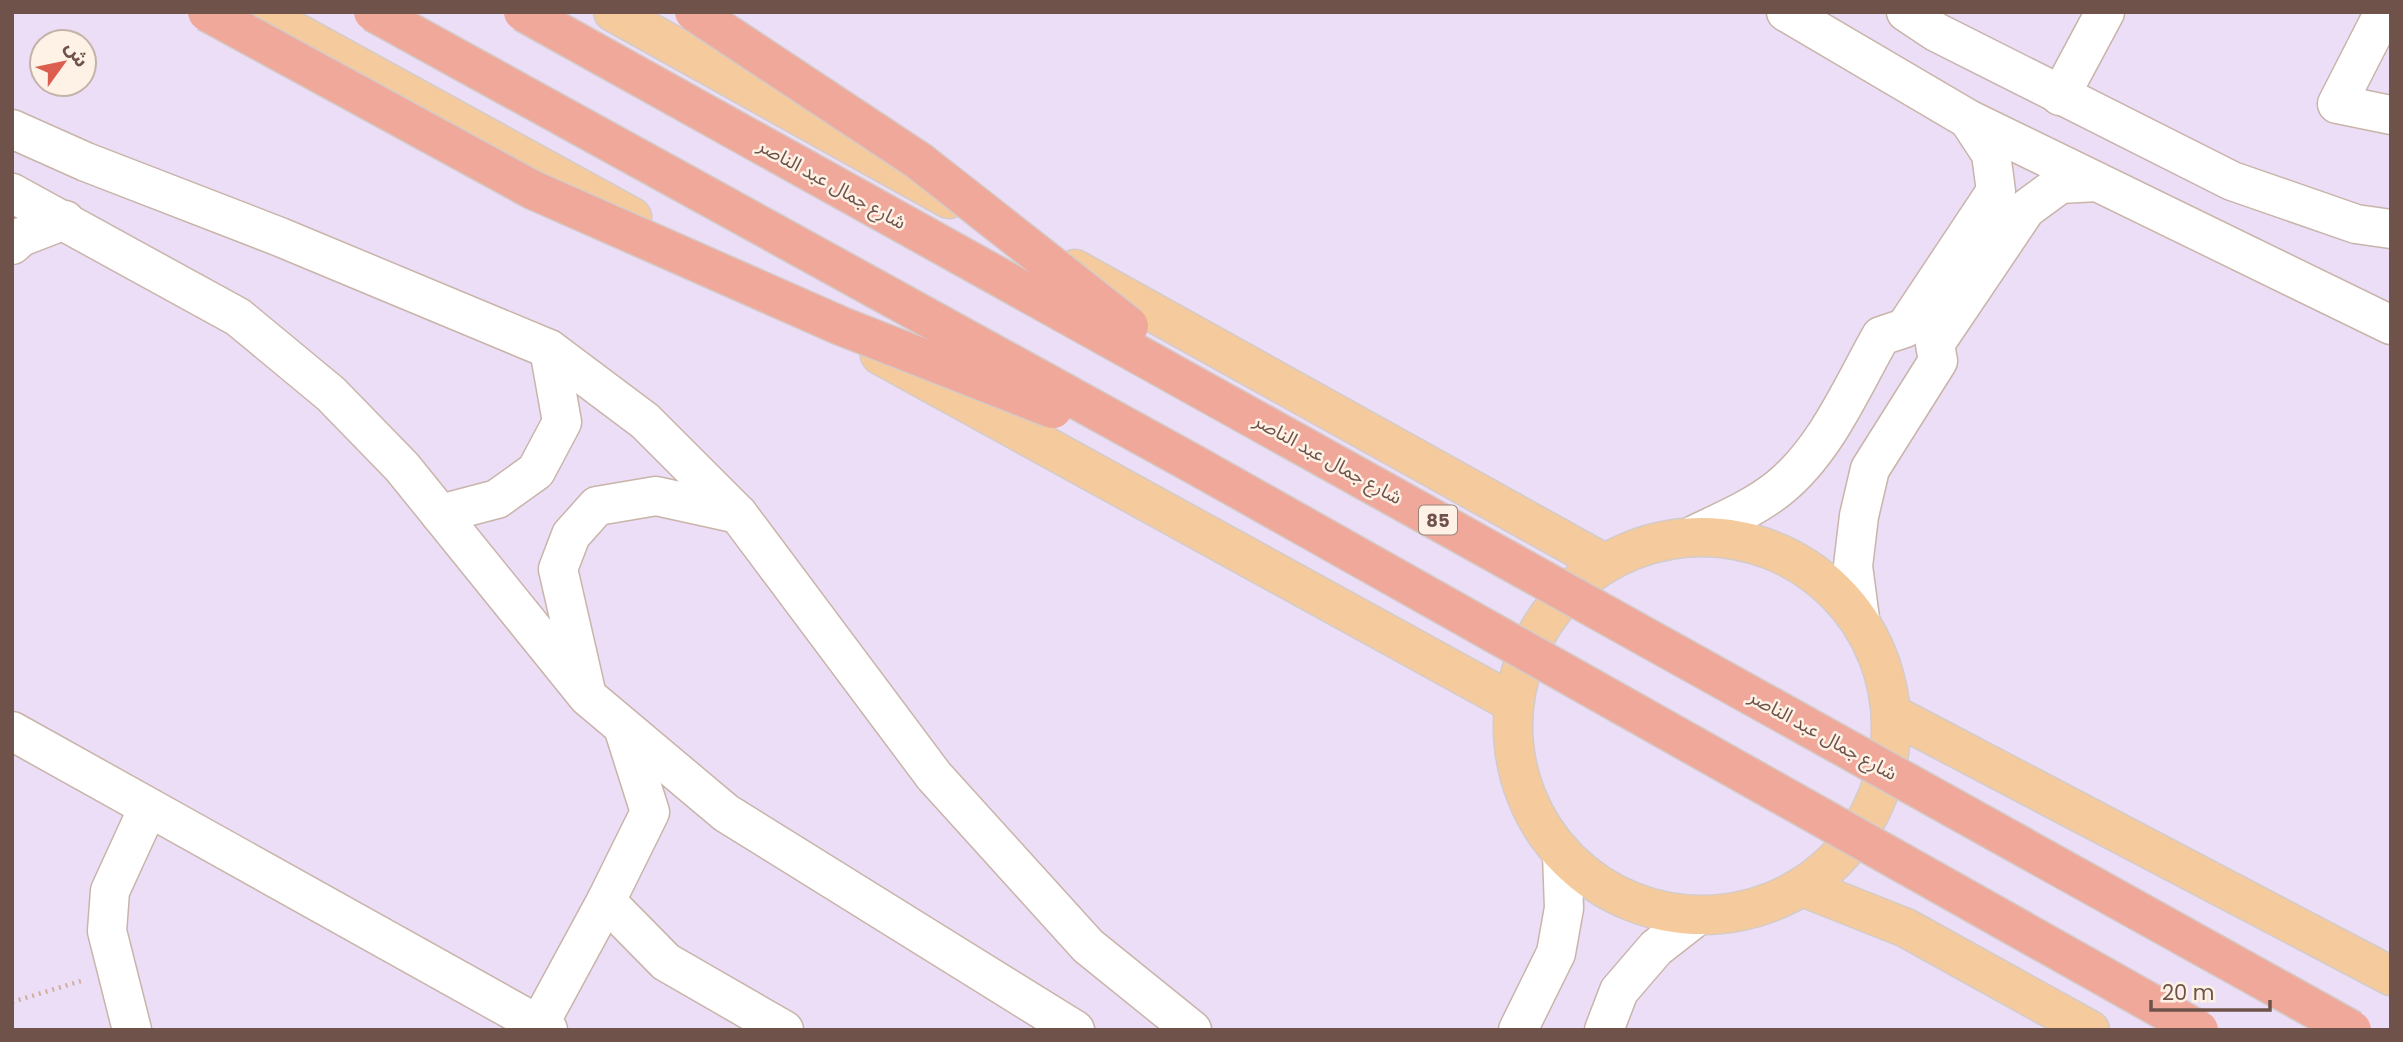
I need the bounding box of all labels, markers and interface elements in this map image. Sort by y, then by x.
north arrow [28,28,98,98]
text: ش [58,36,95,72]
street label: شارع جمال عبد الناصر [752,132,911,236]
street label: شارع جمال عبد الناصر [1248,407,1407,511]
road number: 85 [1419,506,1457,534]
street label: شارع جمال عبد الناصر [1743,683,1902,787]
scale bar [2151,968,2270,1012]
text: 20 m [2162,978,2215,1007]

